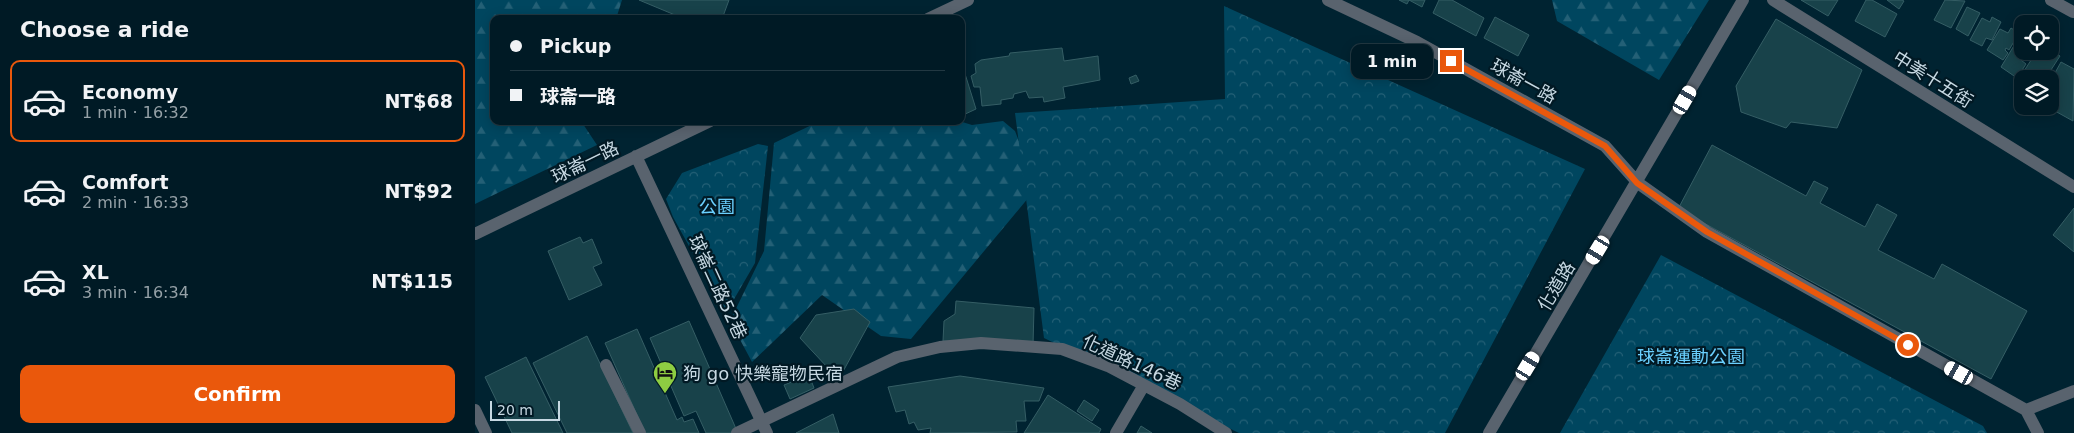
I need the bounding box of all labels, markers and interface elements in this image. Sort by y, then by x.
map controls [2014,15,2059,115]
button: locate [2014,15,2059,60]
text: Choose a ride [20,17,189,42]
text: Pickup [540,35,611,57]
callout: 1 min [1351,44,1433,78]
street label: 中美十五街 [1889,46,1977,112]
route end [1440,50,1462,72]
text: 1 min [1367,52,1417,71]
street label: 球崙一路 [1487,54,1561,108]
button: layers [2014,70,2059,115]
icon: car [22,79,67,124]
text: Economy [82,81,178,103]
car [1671,83,1698,117]
text: 球崙一路 [540,85,616,107]
text: NT$68 [384,90,453,112]
text: 1 min · 16:32 [82,103,189,122]
street label: 球崙一路 [548,137,622,187]
icon: car [22,169,67,214]
text: Comfort [82,171,169,193]
text: NT$92 [384,180,453,202]
text: 2 min · 16:33 [82,193,189,212]
park label: 公園 [699,196,735,217]
street label: 球崙二路52巷 [685,231,751,343]
car [1583,233,1612,267]
street label: 化道路 [1533,257,1579,315]
icon: car [22,259,67,304]
text: XL [82,261,109,283]
text: NT$115 [371,270,453,292]
text: 3 min · 16:34 [82,283,189,302]
street label: 化道路146巷 [1079,330,1185,394]
route start [1897,334,1919,356]
park label: 球崙運動公園 [1637,346,1745,367]
car [1513,349,1542,383]
car [1942,359,1975,387]
hotel icon: 狗 go 快樂寵物民宿 [652,360,678,394]
place label: 狗 go 快樂寵物民宿 [683,363,843,384]
button: Confirm [20,365,455,423]
scale bar [490,398,560,421]
text: 20 m [497,402,533,418]

